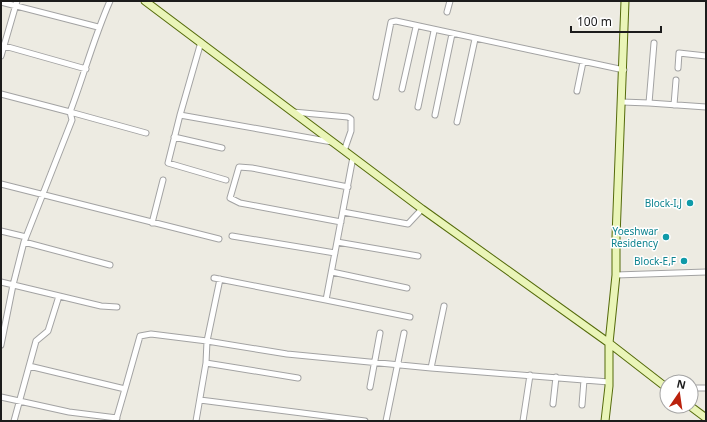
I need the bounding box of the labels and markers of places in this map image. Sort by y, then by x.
place label: Block-I,J [645,196,682,210]
marker: Block-I,J [685,198,695,208]
place label: Yoeshwar Residency [611,224,659,250]
marker: Yoeshwar Residency [661,232,671,242]
place label: Block-E,F [634,254,676,268]
marker: Block-E,F [679,256,689,266]

